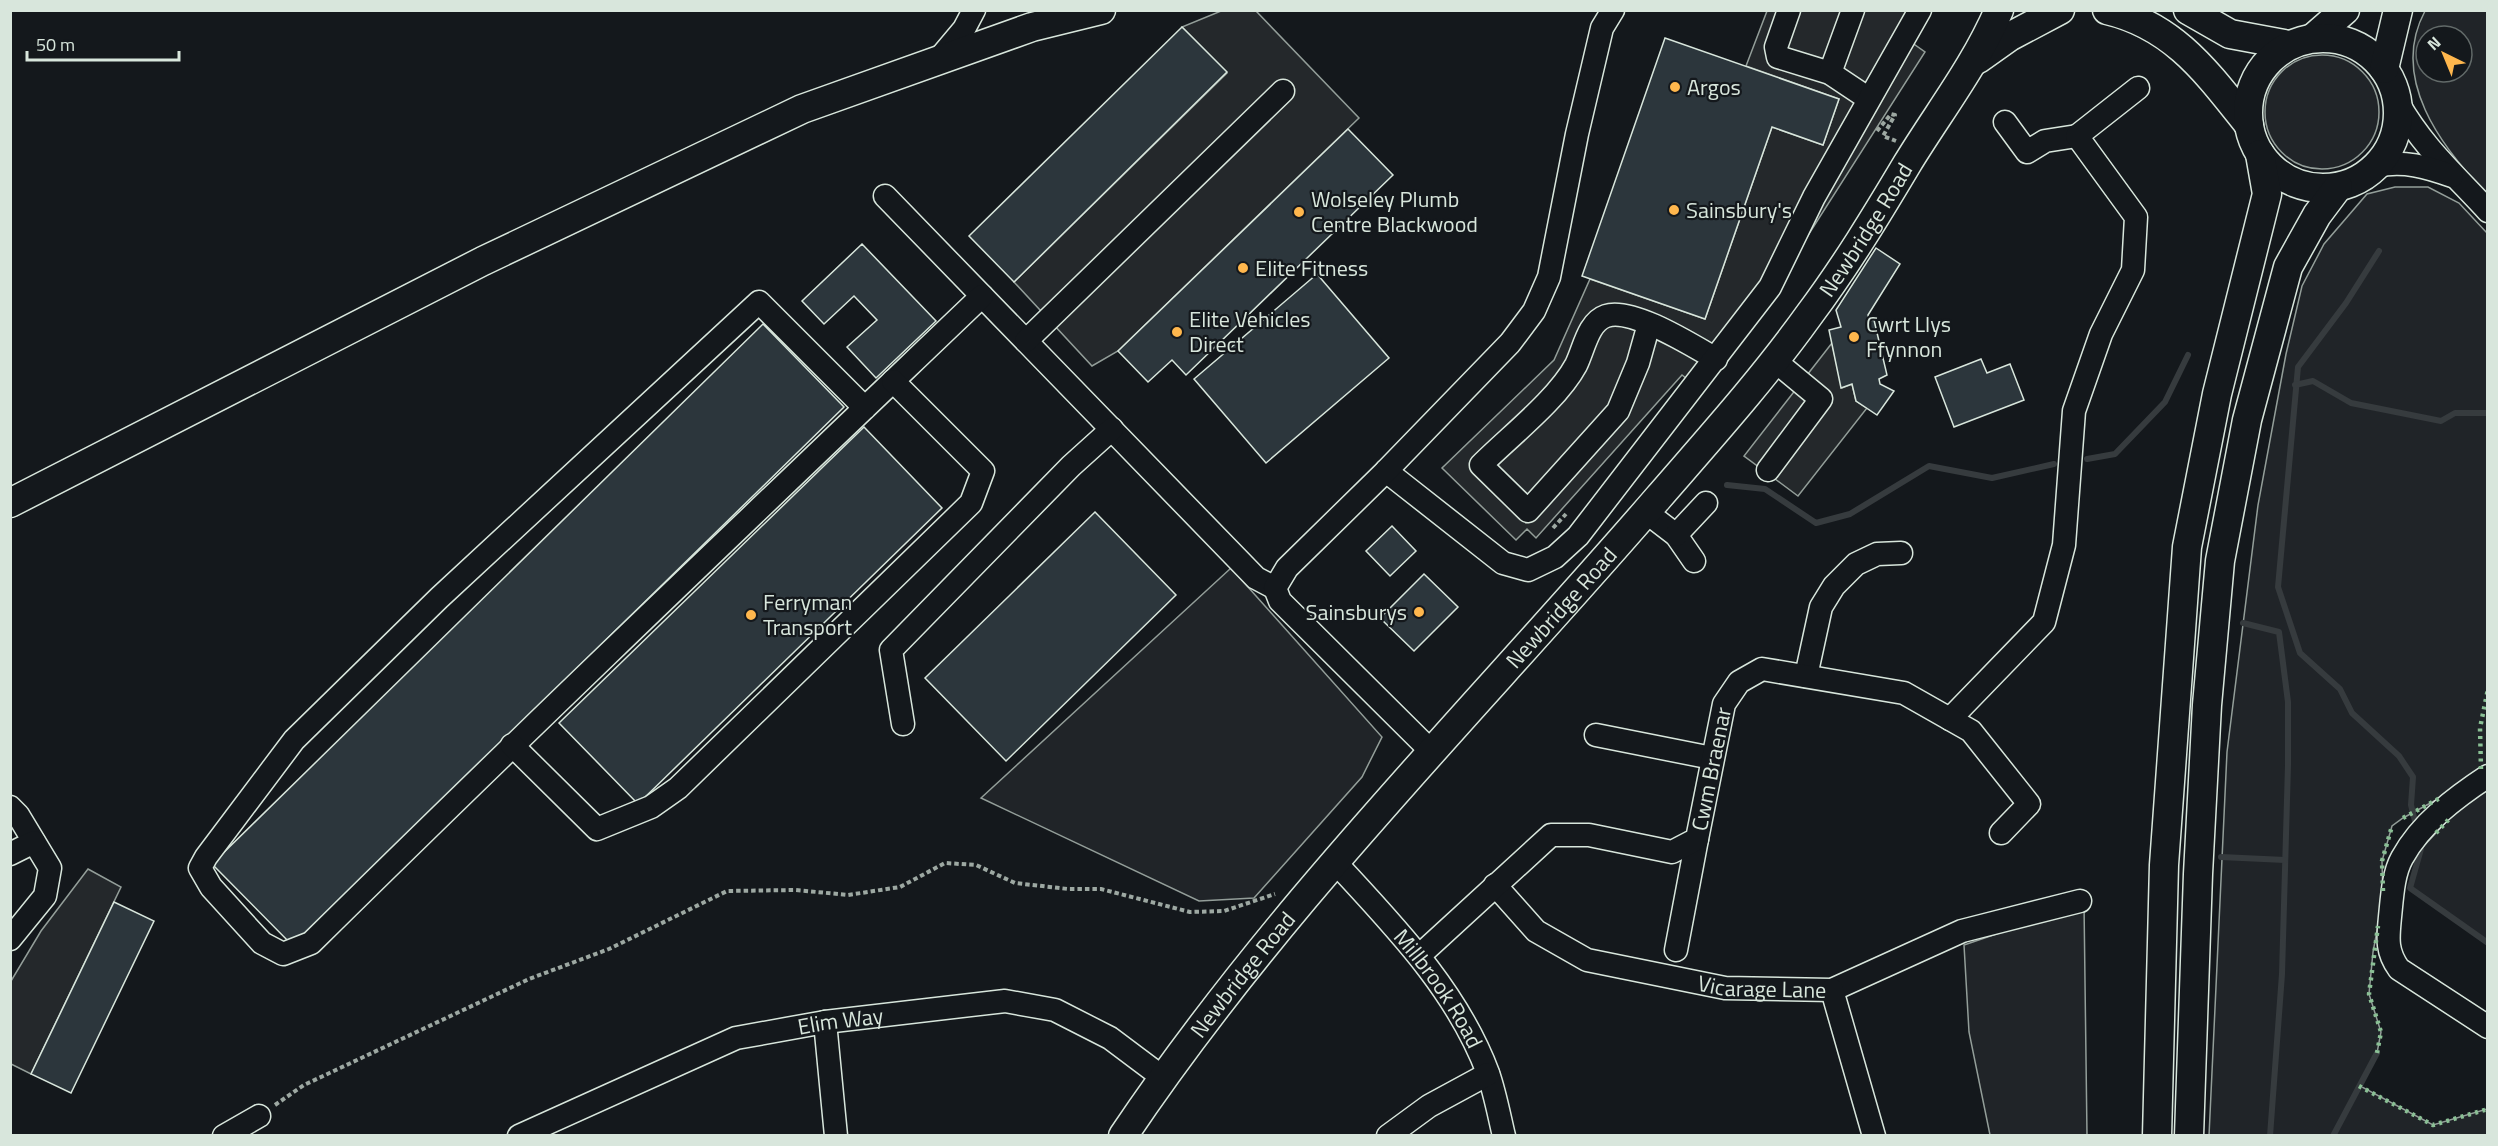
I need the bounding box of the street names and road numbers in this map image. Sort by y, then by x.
street label: Newbridge Road [1810,156,1921,304]
street label: Newbridge Road [1497,539,1625,676]
street label: Cwm Braenar [1682,704,1740,834]
street label: Newbridge Road [1182,904,1303,1045]
street label: Millbrook Road [1386,921,1492,1054]
street label: Vicarage Lane [1695,966,1827,1007]
street label: Elim Way [795,998,885,1044]

